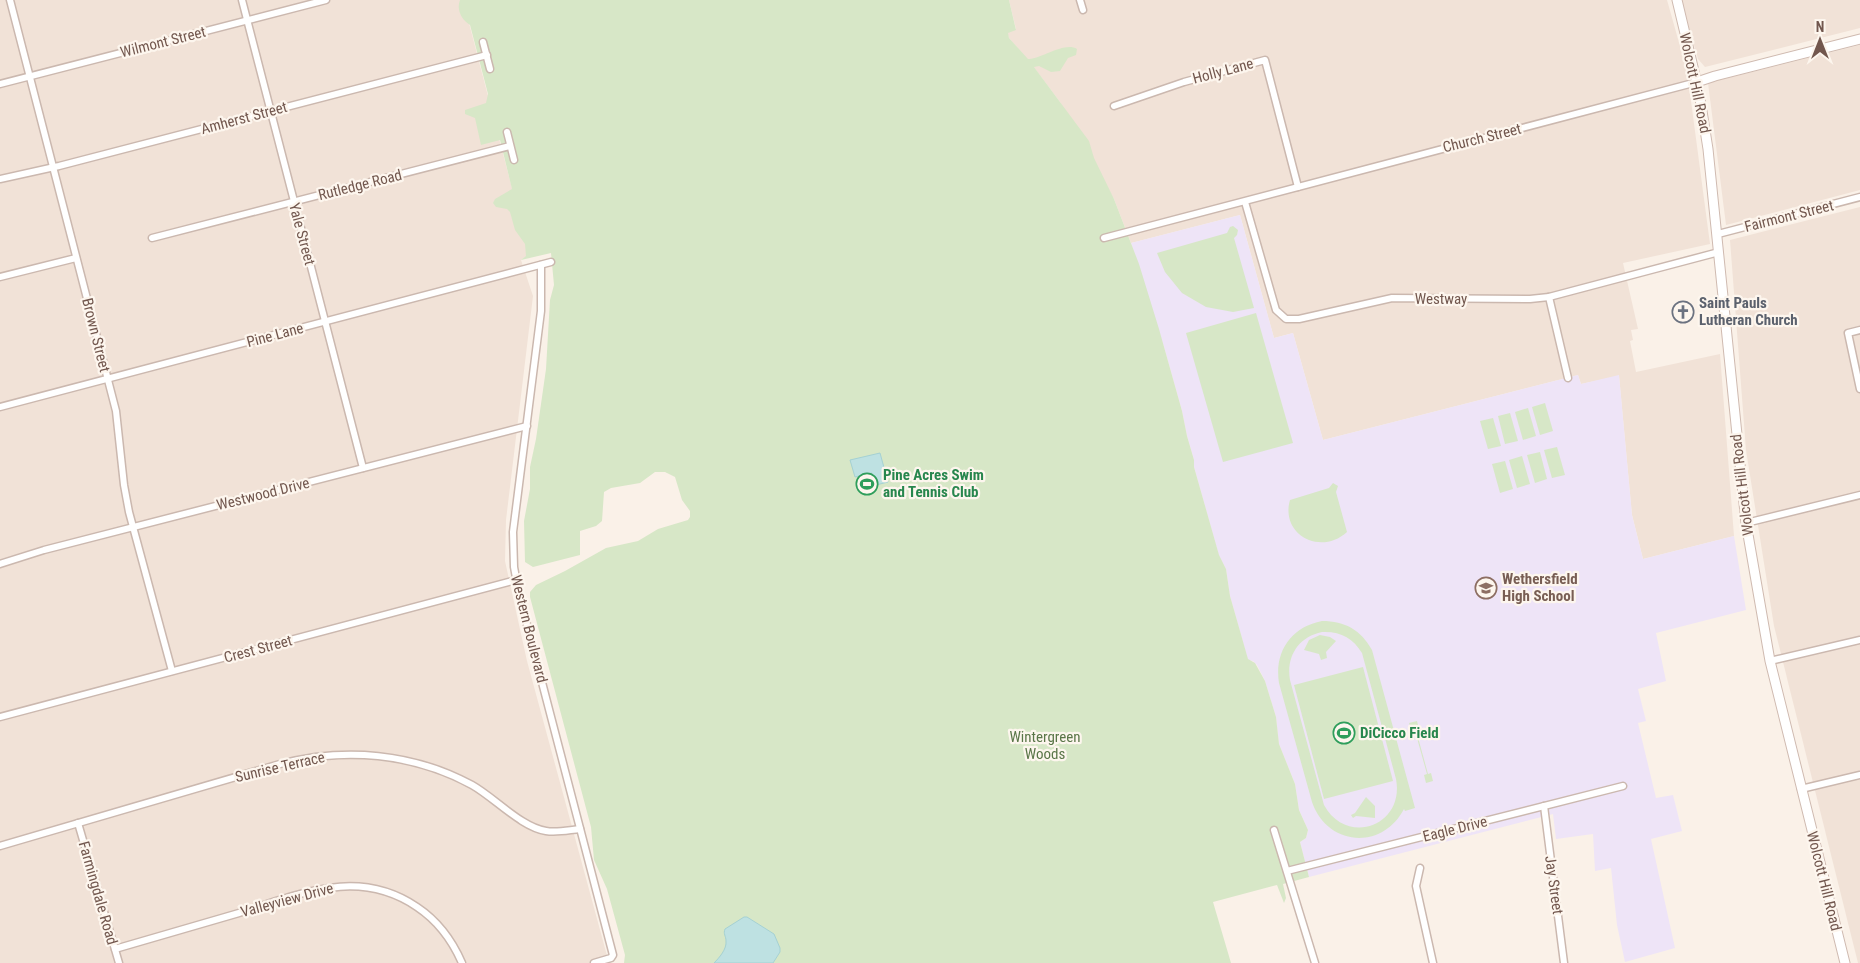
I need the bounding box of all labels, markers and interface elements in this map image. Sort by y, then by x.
north arrow [1795,15,1845,65]
text: N [1816,19,1824,35]
street label: Wilmont Street [118,23,208,61]
street label: Wolcott Hill Road [1676,31,1714,135]
street label: Holly Lane [1191,54,1255,88]
street label: Amherst Street [199,98,289,138]
street label: Church Street [1441,120,1523,156]
street label: Rutledge Road [316,166,404,204]
street label: Fairmont Street [1743,196,1835,236]
street label: Yale Street [285,201,319,267]
street label: Westway [1415,290,1467,308]
place label: Saint Pauls Lutheran Church [1699,294,1798,329]
street label: Brown Street [78,296,114,374]
church icon: Saint Pauls Lutheran Church [1671,300,1695,324]
street label: Pine Lane [245,319,305,351]
street label: Wolcott Hill Road [1727,433,1757,537]
place label: Pine Acres Swim and Tennis Club [883,466,984,501]
sports icon: Pine Acres Swim and Tennis Club [855,472,879,496]
street label: Westwood Drive [215,474,311,514]
place label: Wethersfield High School [1502,570,1578,605]
street label: Western Boulevard [507,573,551,685]
school or university icon: Wethersfield High School [1474,576,1498,600]
street label: Crest Street [222,631,294,667]
sports icon: DiCicco Field [1332,721,1356,745]
place label: DiCicco Field [1360,724,1439,742]
park label: Wintergreen Woods [1009,728,1081,763]
street label: Sunrise Terrace [233,748,327,786]
street label: Eagle Drive [1421,812,1489,846]
street label: Wolcott Hill Road [1803,829,1845,933]
street label: Farmingdale Road [75,839,121,947]
street label: Jay Street [1541,854,1567,916]
street label: Valleyview Drive [239,879,335,921]

